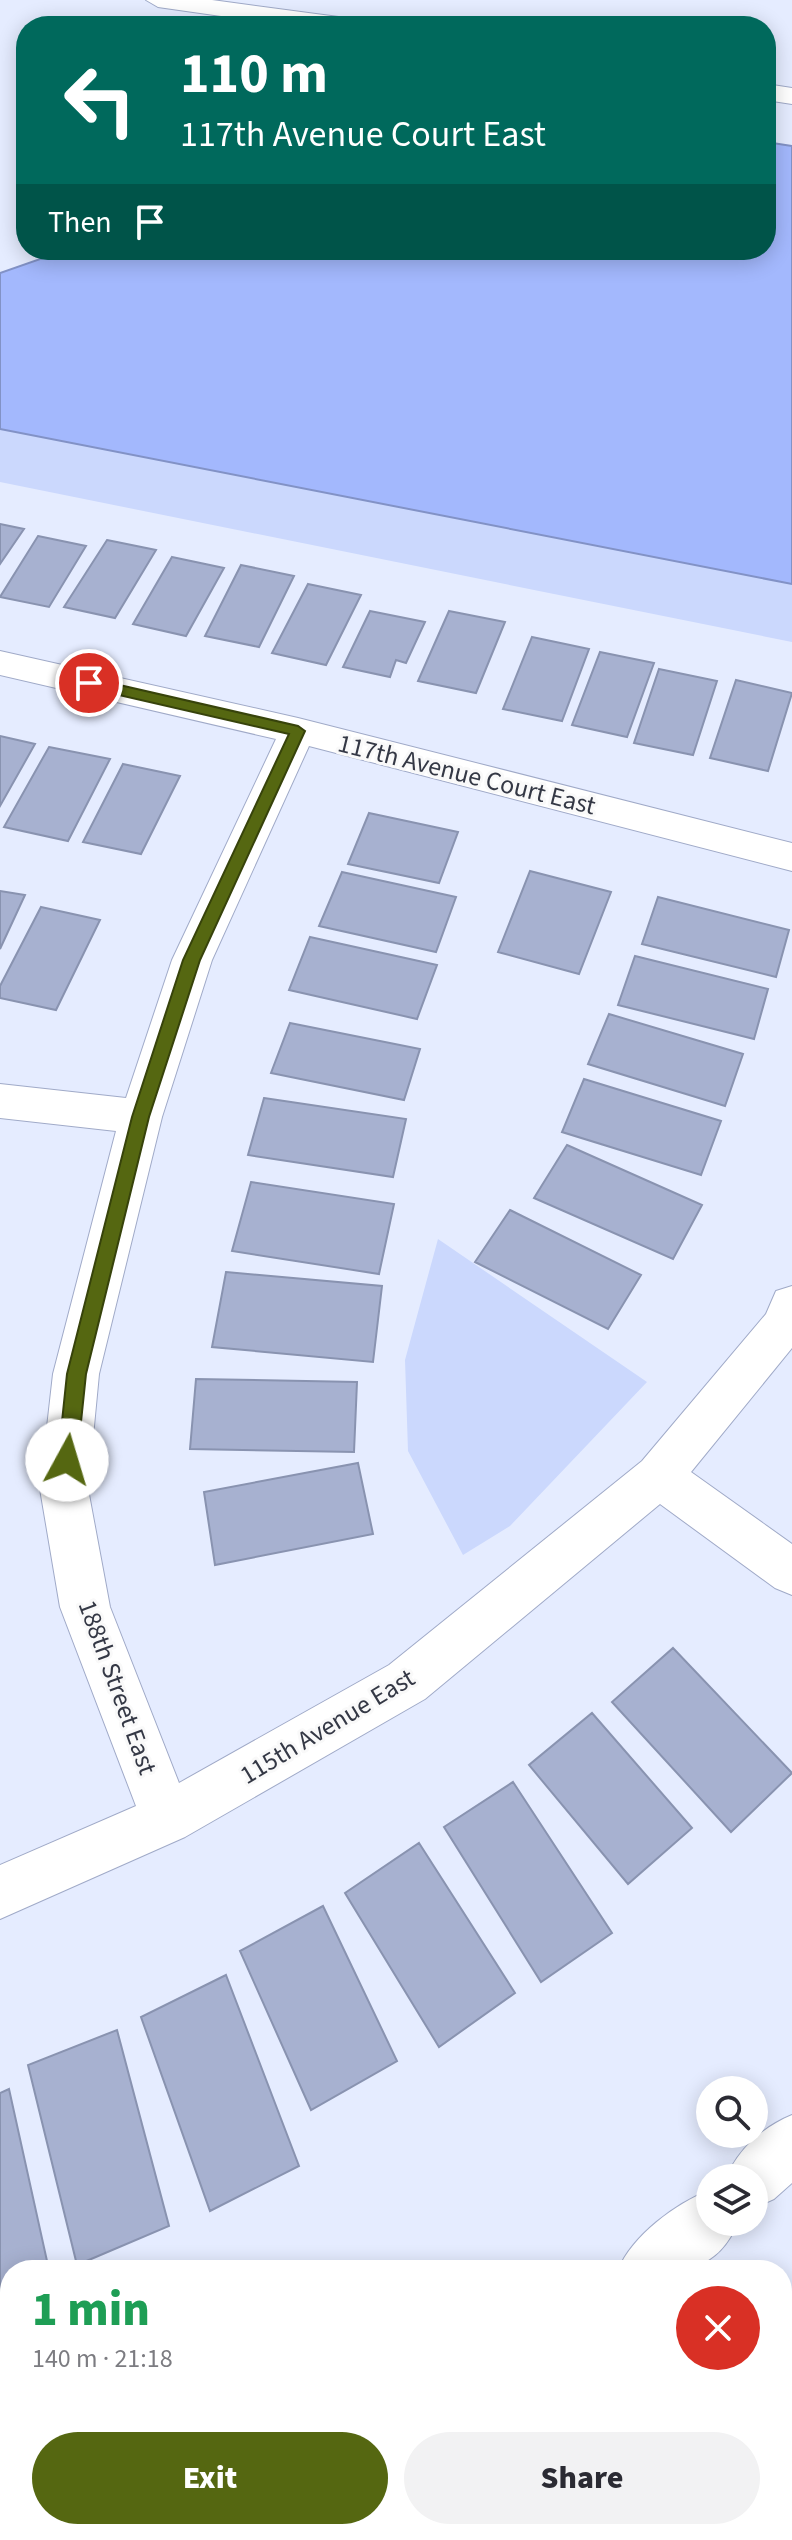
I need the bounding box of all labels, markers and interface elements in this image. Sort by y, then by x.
text: 110 m [180,35,328,114]
icon: left [48,48,152,152]
text: 117th Avenue Court East [180,109,546,160]
icon: arrive [128,200,172,244]
text: Then [48,201,112,244]
pin [55,649,123,717]
icon: arrive [67,661,111,705]
street label: 117th Avenue Court East [334,725,600,824]
position arrow [25,1418,109,1502]
street label: 188th Street East [69,1595,166,1780]
street label: 115th Avenue East [233,1659,422,1793]
map controls [696,2076,768,2236]
button: search [696,2076,768,2148]
button: layers [696,2164,768,2236]
text: 1 min [32,2276,150,2344]
button: close [676,2286,760,2370]
text: 140 m · 21:18 [32,2340,173,2377]
button: Exit [32,2432,388,2524]
button: Share [404,2432,760,2524]

